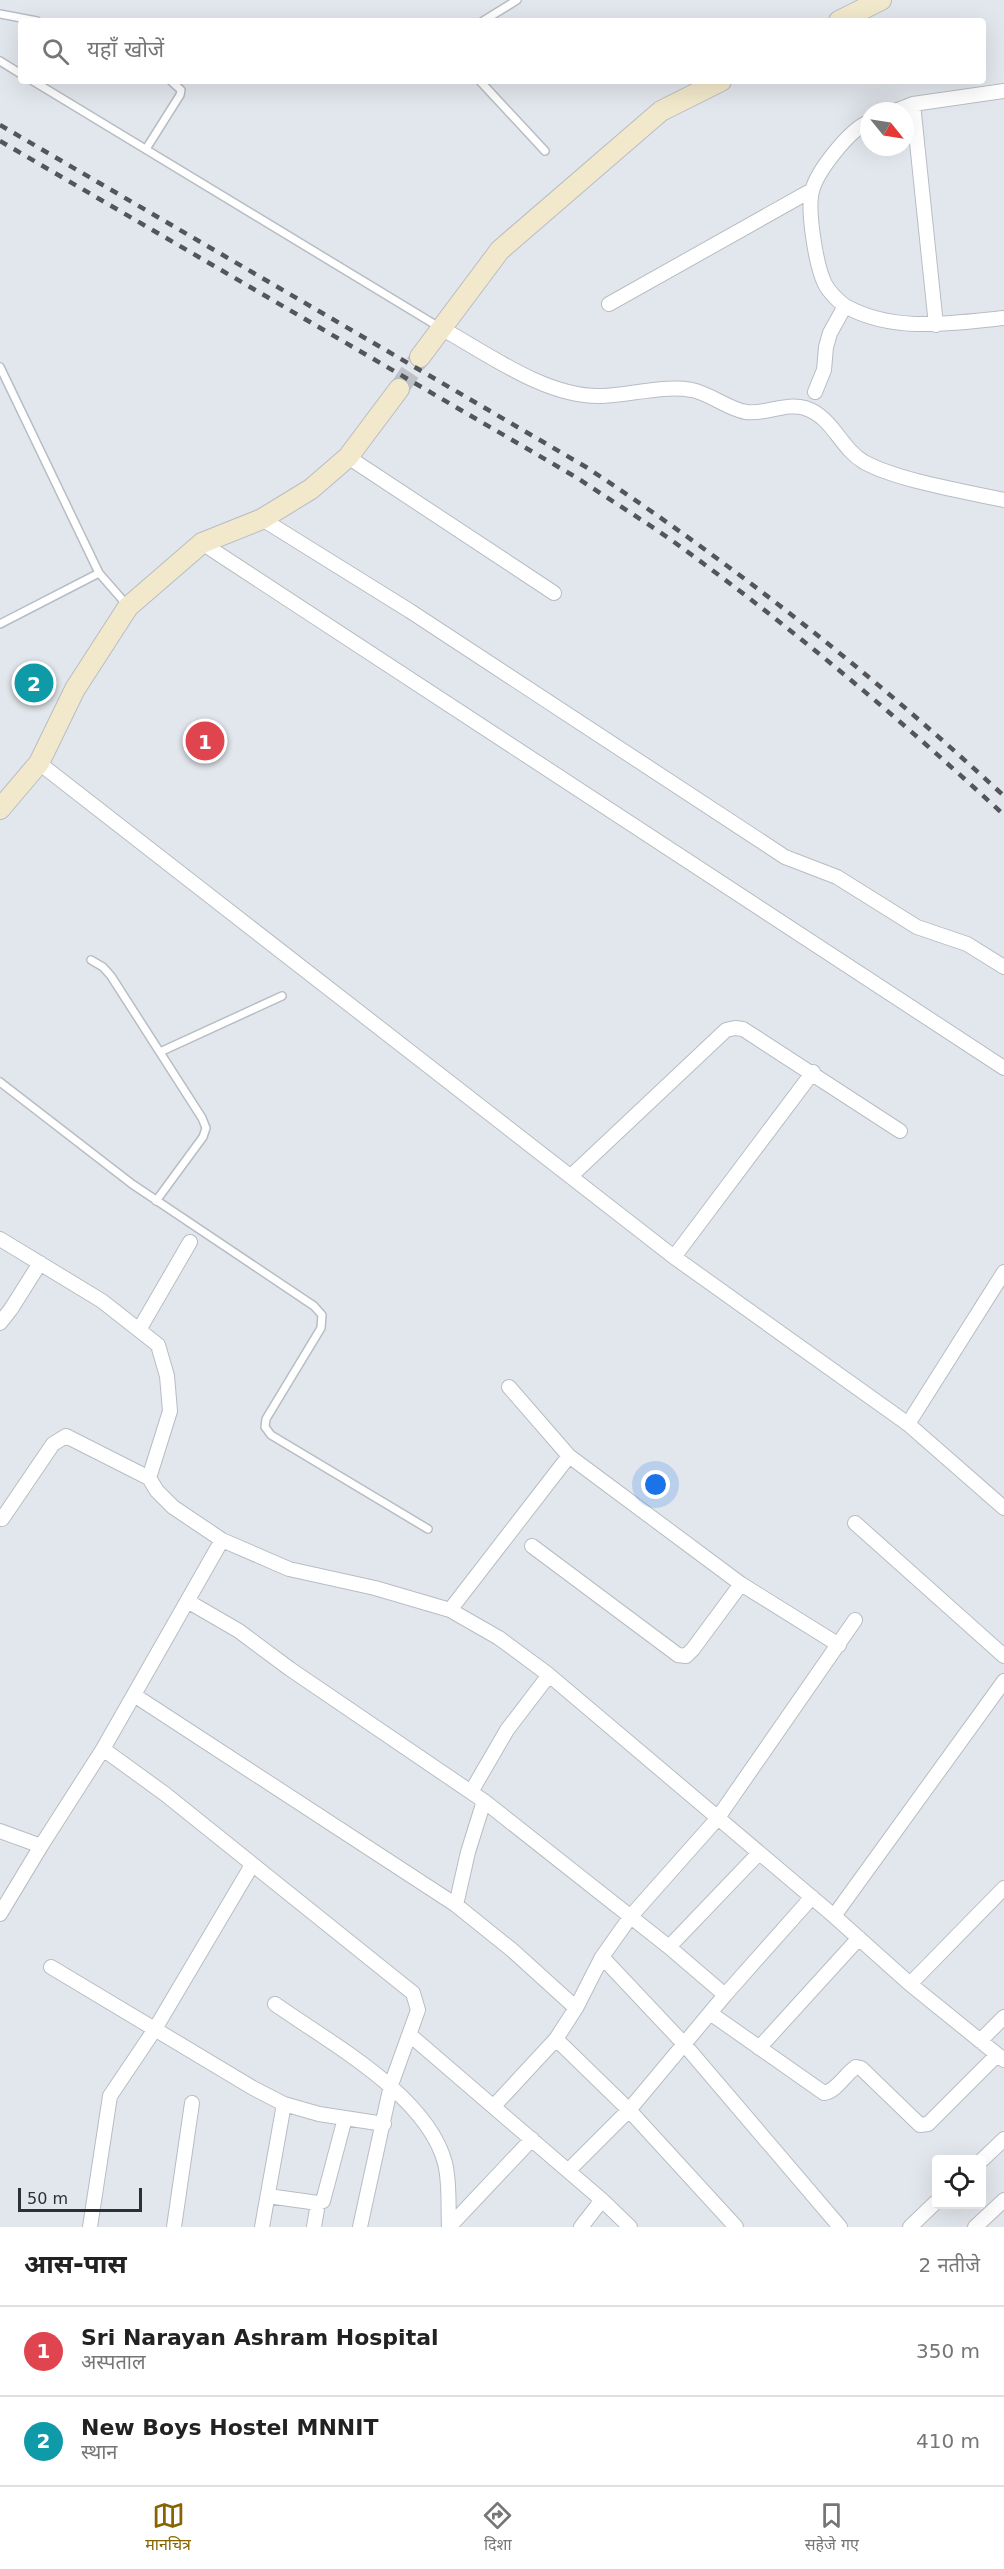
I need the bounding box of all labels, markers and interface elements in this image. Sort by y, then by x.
search box [18,18,986,84]
icon: search [39,35,72,68]
text: यहाँ खोजें [87,37,164,62]
north arrow [860,102,914,156]
pin: 2 [15,660,54,706]
pin: 1 [186,718,224,764]
your location [641,1470,670,1499]
map controls [932,2155,986,2209]
button: locate [932,2155,986,2209]
scale bar [18,2185,142,2212]
text: 50 m [27,2189,68,2208]
text: आस-पास [24,2249,127,2279]
text: 2 नतीजे [918,2253,980,2277]
text: Sri Narayan Ashram Hospital [81,2325,439,2350]
text: 1 [37,2339,50,2363]
text: 350 m [916,2339,980,2363]
text: अस्पताल [81,2350,146,2374]
text: New Boys Hostel MNNIT [81,2415,378,2440]
text: 2 [37,2429,50,2453]
text: 410 m [916,2429,980,2453]
text: स्थान [81,2440,117,2464]
tab: मानचित्र [145,2499,191,2557]
tab: दिशा [481,2499,514,2557]
tab: सहेजे गए [805,2499,859,2557]

